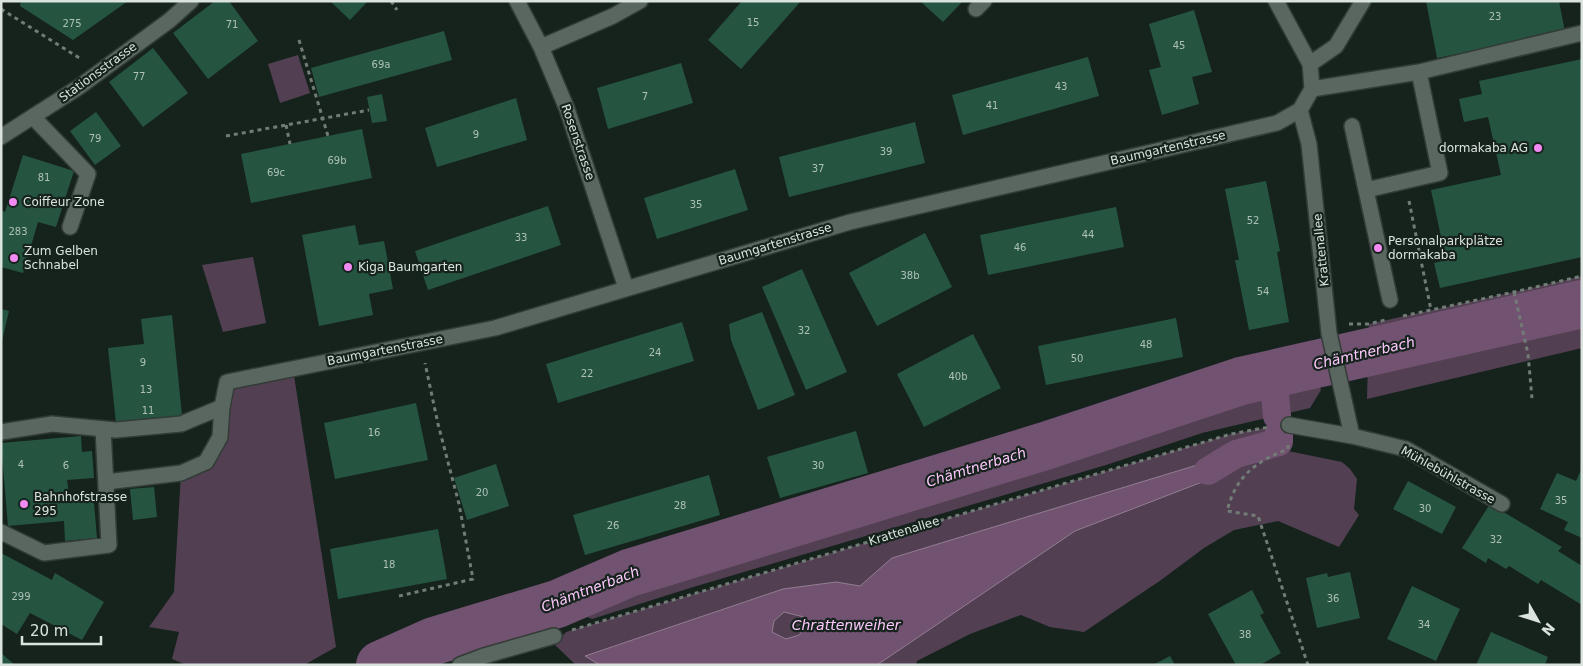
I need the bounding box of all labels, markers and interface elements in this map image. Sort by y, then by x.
house number: 23 [1489,11,1501,22]
house number: 15 [747,17,759,28]
house number: 275 [62,18,82,29]
house number: 71 [226,19,238,30]
street label: Stationsstrasse [57,39,139,105]
house number: 45 [1173,40,1185,51]
house number: 69a [372,59,390,70]
house number: 77 [133,71,145,82]
house number: 43 [1055,81,1067,92]
house number: 7 [642,91,648,102]
house number: 41 [986,100,998,111]
street label: Rosenstrasse [558,102,598,182]
street label: Baumgartenstrasse [1109,128,1227,168]
house number: 9 [473,129,479,140]
house number: 79 [89,133,101,144]
place label: dormakaba AG [1439,141,1528,155]
marker: dormakaba AG [1532,142,1544,154]
house number: 39 [880,146,892,157]
house number: 69b [327,155,347,166]
house number: 37 [812,163,824,174]
house number: 69c [267,167,285,178]
house number: 81 [38,172,50,183]
place label: Coiffeur Zone [23,195,105,209]
marker: Coiffeur Zone [7,196,19,208]
house number: 35 [690,199,702,210]
street label: Krattenallee [1310,213,1332,287]
house number: 52 [1247,215,1259,226]
street label: Baumgartenstrasse [717,220,833,268]
house number: 283 [8,226,28,237]
house number: 44 [1082,229,1094,240]
house number: 33 [515,232,527,243]
place label: Personalparkplätze dormakaba [1388,234,1503,262]
house number: 46 [1014,242,1026,253]
marker: Personalparkplätze dormakaba [1372,242,1384,254]
place label: Zum Gelben Schnabel [24,244,98,272]
marker: Zum Gelben Schnabel [8,252,20,264]
place label: Kiga Baumgarten [358,260,462,274]
marker: Kiga Baumgarten [342,261,354,273]
house number: 38b [900,270,920,281]
house number: 54 [1257,286,1269,297]
house number: 32 [798,325,810,336]
street label: Baumgartenstrasse [326,332,444,368]
water label: Chämtnerbach [1312,334,1416,372]
house number: 48 [1140,339,1152,350]
house number: 24 [649,347,661,358]
house number: 50 [1071,353,1083,364]
house number: 9 [140,357,146,368]
house number: 22 [581,368,593,379]
house number: 40b [948,371,968,382]
house number: 13 [140,384,152,395]
house number: 11 [142,405,154,416]
house number: 16 [368,427,380,438]
street label: Mühlebühlstrasse [1398,443,1498,507]
water label: Chämtnerbach [924,444,1028,490]
house number: 4 [18,459,24,470]
house number: 6 [63,460,69,471]
house number: 30 [812,460,824,471]
house number: 20 [476,487,488,498]
place label: Bahnhofstrasse 295 [34,490,127,518]
house number: 35 [1555,495,1567,506]
marker: Bahnhofstrasse 295 [18,498,30,510]
house number: 28 [674,500,686,511]
house number: 30 [1419,503,1431,514]
street label: Krattenallee [867,514,941,548]
house number: 26 [607,520,619,531]
house number: 32 [1490,534,1502,545]
house number: 18 [383,559,395,570]
water label: Chämtnerbach [539,563,641,615]
house number: 299 [11,591,31,602]
house number: 36 [1327,593,1339,604]
north arrow [1513,596,1563,646]
scale bar [22,614,101,646]
water label: Chrattenweiher [792,617,902,633]
house number: 34 [1418,619,1430,630]
text: N [1538,620,1558,639]
text: 20 m [30,622,68,640]
house number: 38 [1239,629,1251,640]

